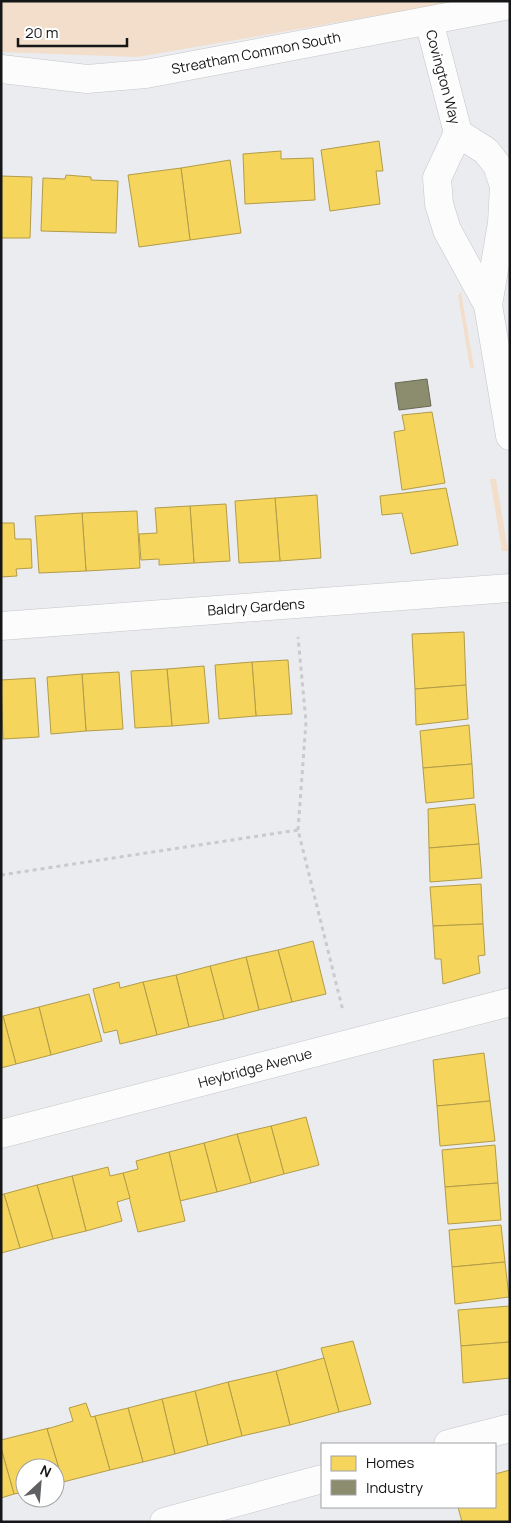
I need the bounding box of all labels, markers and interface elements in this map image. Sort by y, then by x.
scale bar [18,15,126,47]
text: 20 m [25,22,58,43]
street label: Streatham Common South [170,27,342,78]
street label: Covington Way [422,28,465,127]
street label: Baldry Gardens [207,594,305,619]
street label: Heybridge Avenue [196,1043,314,1092]
legend [321,1443,496,1508]
text: Homes [366,1452,415,1473]
north arrow [15,1458,65,1508]
text: N [37,1460,55,1482]
text: Industry [366,1477,423,1498]

